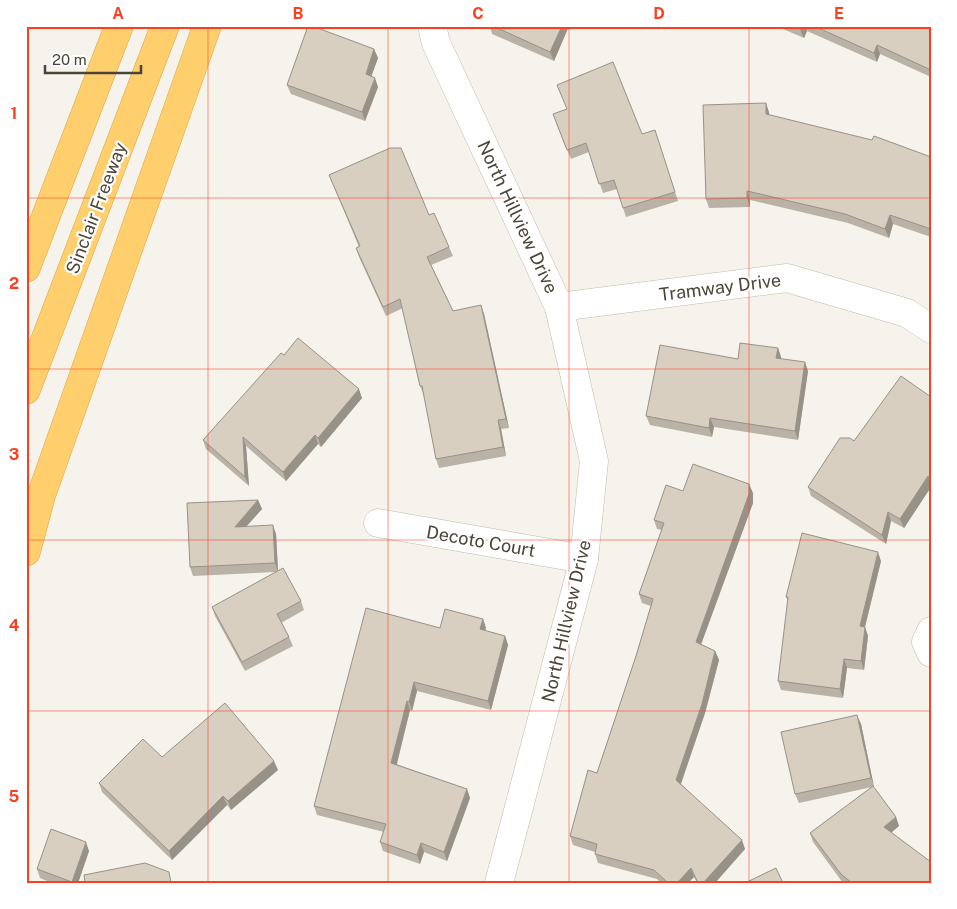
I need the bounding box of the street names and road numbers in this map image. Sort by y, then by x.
street label: North Hillview Drive [473,137,563,297]
street label: Sinclair Freeway [61,139,131,277]
street label: Tramway Drive [658,269,782,305]
street label: Decoto Court [425,521,537,561]
street label: North Hillview Drive [537,538,595,704]

